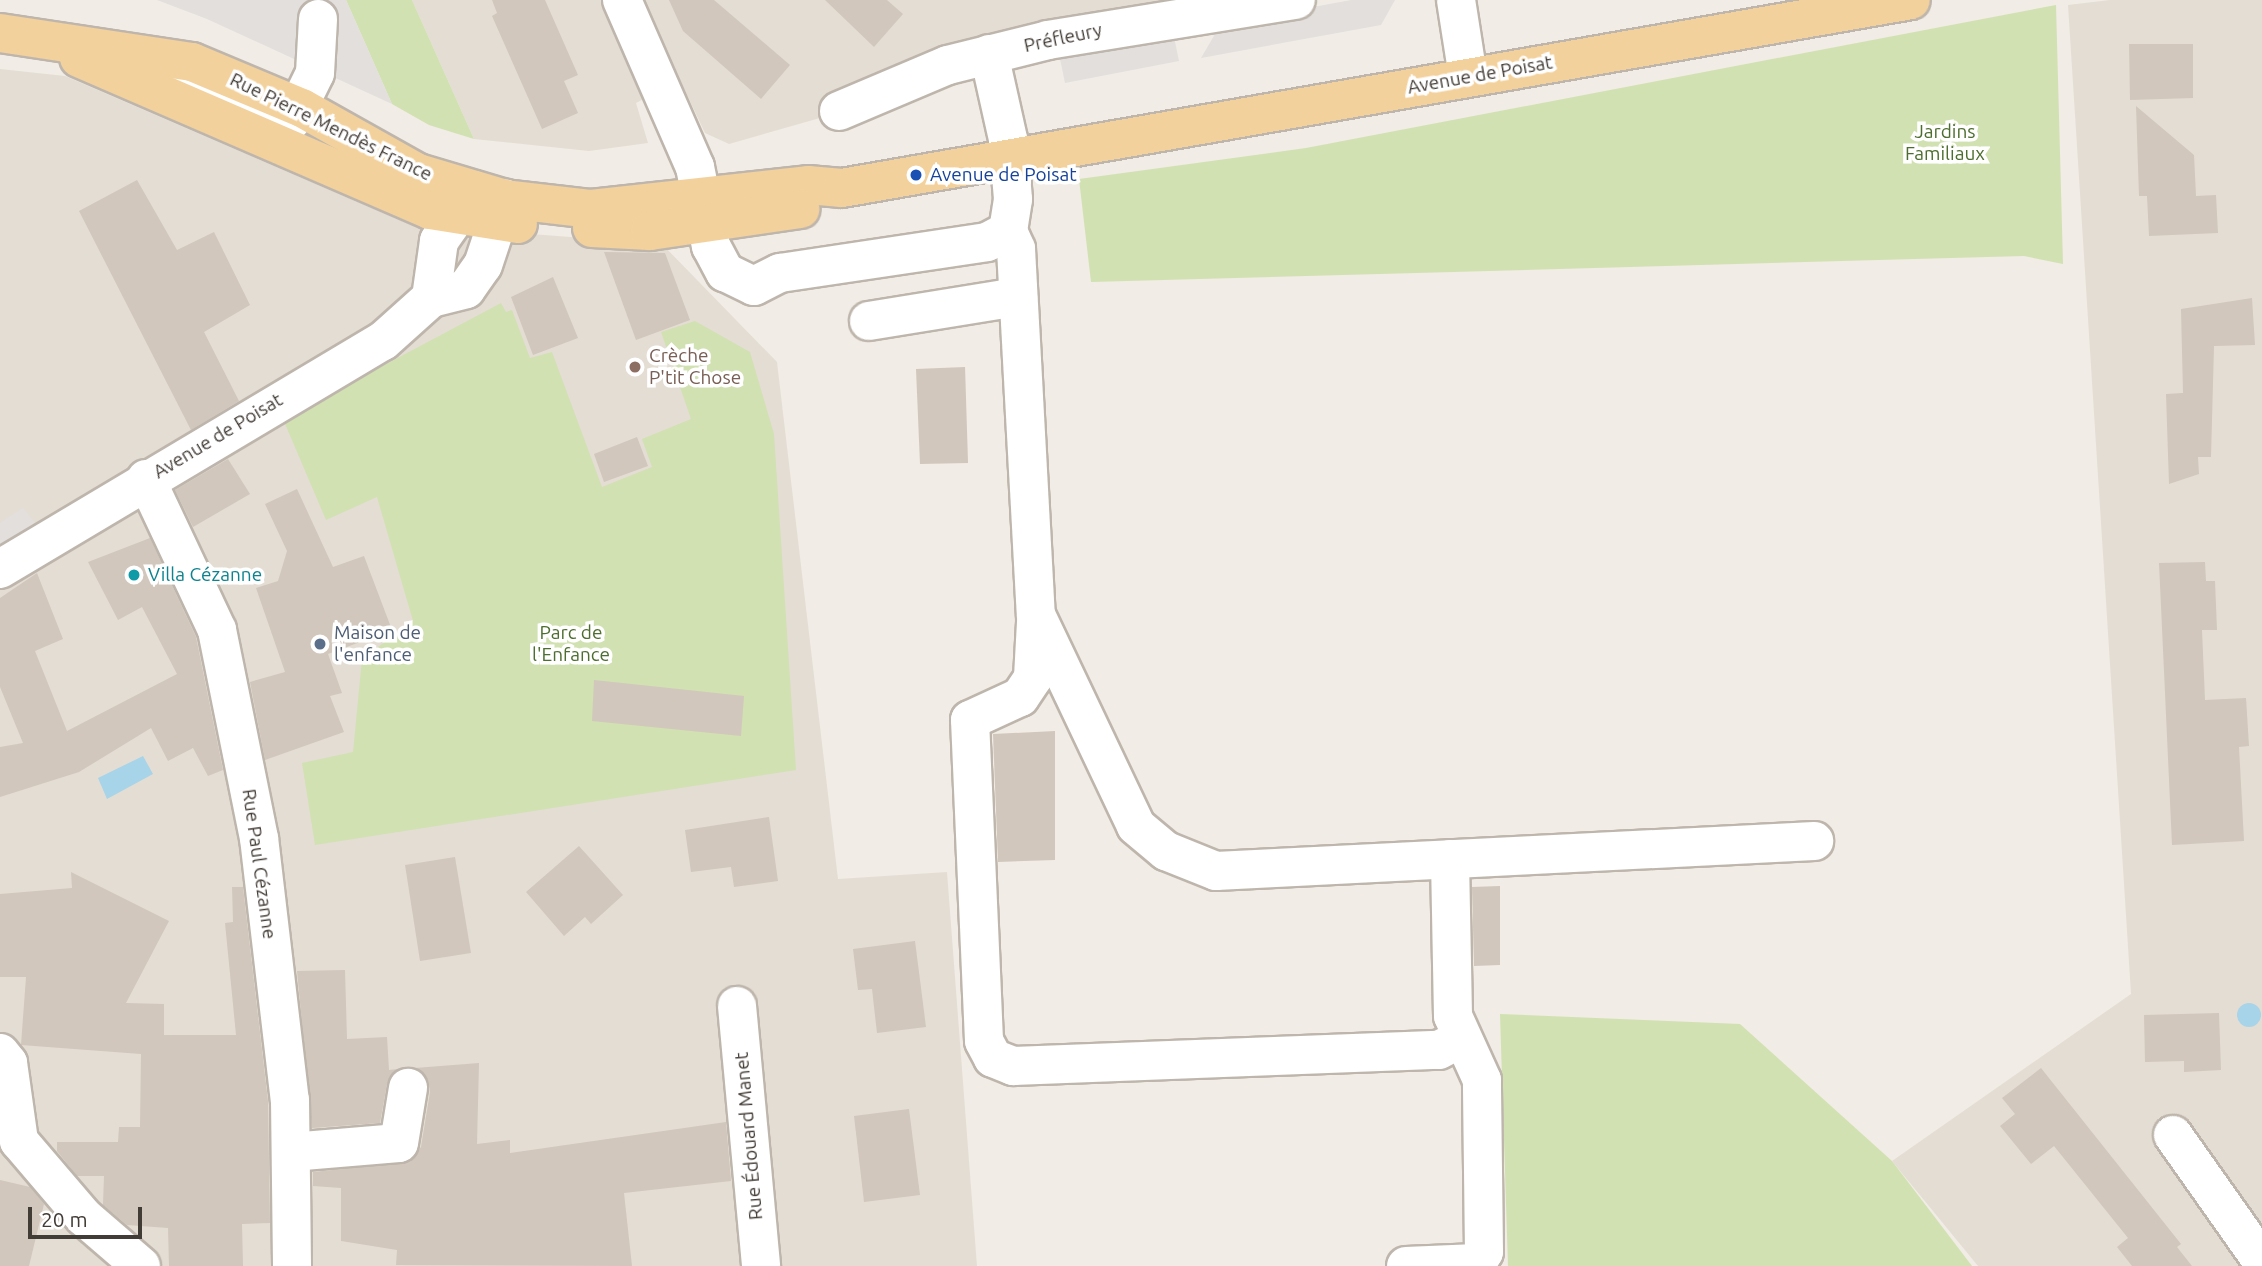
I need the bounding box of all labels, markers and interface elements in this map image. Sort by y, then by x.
street label: Préfleury [1022,19,1104,57]
street label: Avenue de Poisat [1406,51,1554,99]
street label: Rue Pierre Mendès France [226,68,436,186]
park label: Jardins Familiaux [1905,121,1985,165]
place label: Avenue de Poisat [930,164,1077,186]
marker: Avenue de Poisat [908,167,924,183]
place label: Crèche P'tit Chose [649,345,741,389]
marker: Crèche P'tit Chose [627,359,643,375]
street label: Avenue de Poisat [149,388,287,484]
place label: Villa Cézanne [148,564,262,586]
marker: Villa Cézanne [126,567,142,583]
place label: Maison de l'enfance [334,622,421,666]
park label: Parc de l'Enfance [532,622,610,666]
marker: Maison de l'enfance [312,636,328,652]
street label: Rue Paul Cézanne [237,787,281,941]
street label: Rue Édouard Manet [730,1051,768,1221]
scale bar [32,1192,145,1236]
text: 20 m [41,1207,88,1231]

